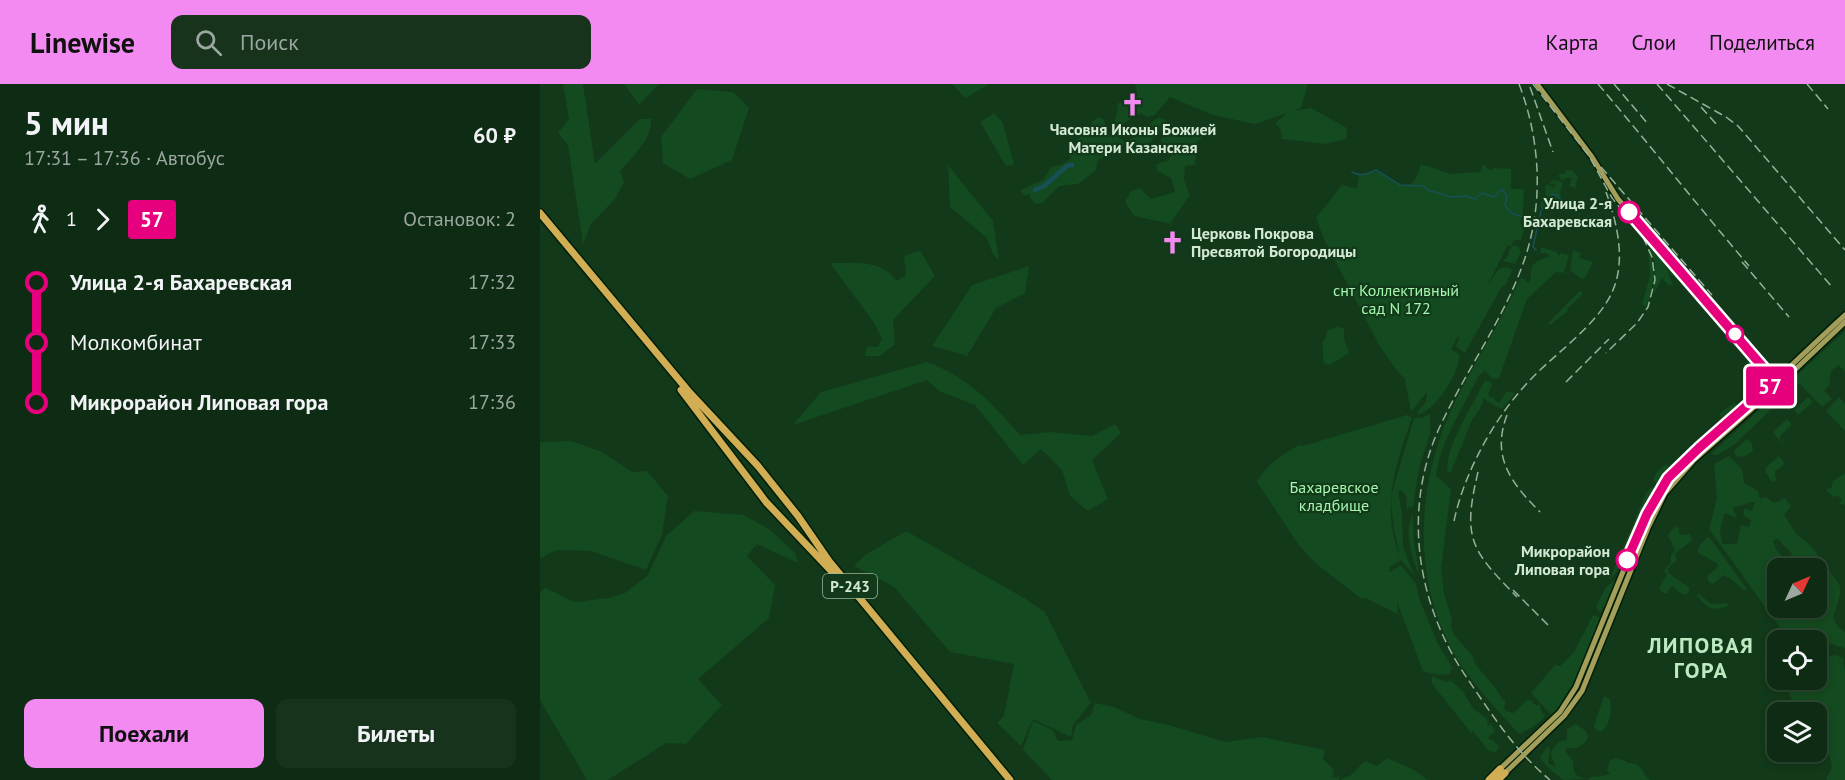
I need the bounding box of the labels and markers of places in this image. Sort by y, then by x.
church icon: Часовня Иконы Божией Матери Казанская [1120,91,1146,117]
place label: Часовня Иконы Божией Матери Казанская [1050,119,1216,157]
place label: Улица 2-я Бахаревская [1523,193,1612,231]
marker: Улица 2-я Бахаревская [1618,201,1640,223]
place label: Церковь Покрова Пресвятой Богородицы [1191,223,1356,261]
church icon: Церковь Покрова Пресвятой Богородицы [1160,229,1186,255]
unlabelled marker [1726,325,1744,343]
place label: Микрорайон Липовая гора [1514,541,1610,579]
marker: Микрорайон Липовая гора [1616,549,1638,571]

